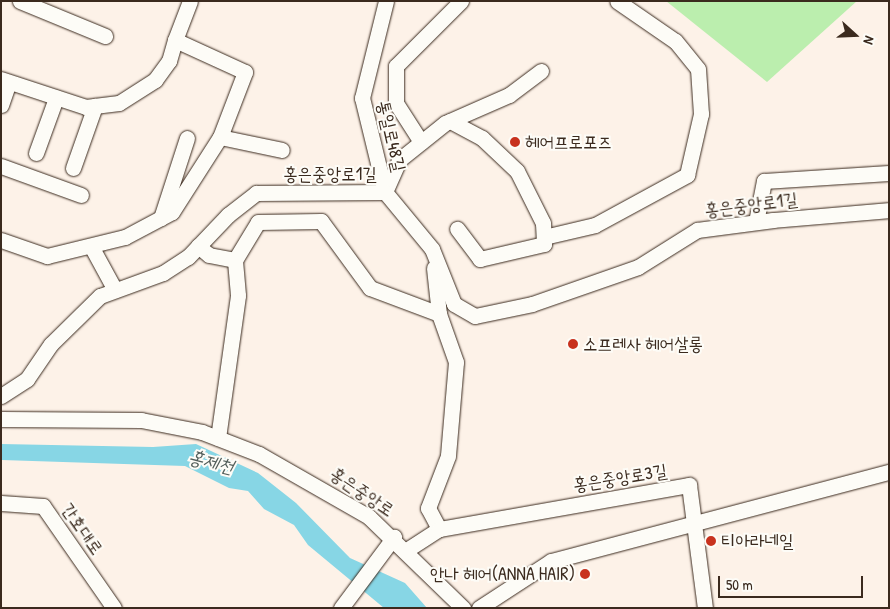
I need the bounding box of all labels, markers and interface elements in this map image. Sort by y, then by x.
north arrow [830,10,880,60]
text: N [859,34,880,47]
street label: 통일로48길 [372,98,410,174]
place label: 헤어프로포즈 [525,131,612,153]
marker: 헤어프로포즈 [509,136,521,148]
street label: 홍은중앙로1길 [283,163,377,185]
street label: 홍은중앙로1길 [703,189,799,221]
place label: 소프레사 헤어살롱 [583,333,703,355]
marker: 소프레사 헤어살롱 [567,338,579,350]
water label: 홍제천 [186,445,236,479]
street label: 홍은중앙로3길 [571,460,669,496]
street label: 홍은중앙로 [326,463,398,521]
street label: 간호대로 [57,499,107,559]
place label: 티아라네일 [721,530,793,552]
marker: 티아라네일 [705,535,717,547]
place label: 안나 헤어(ANNA HAIR) [430,563,575,585]
scale bar [720,566,865,598]
marker: 안나 헤어(ANNA HAIR) [579,568,591,580]
text: 50 m [726,574,753,595]

